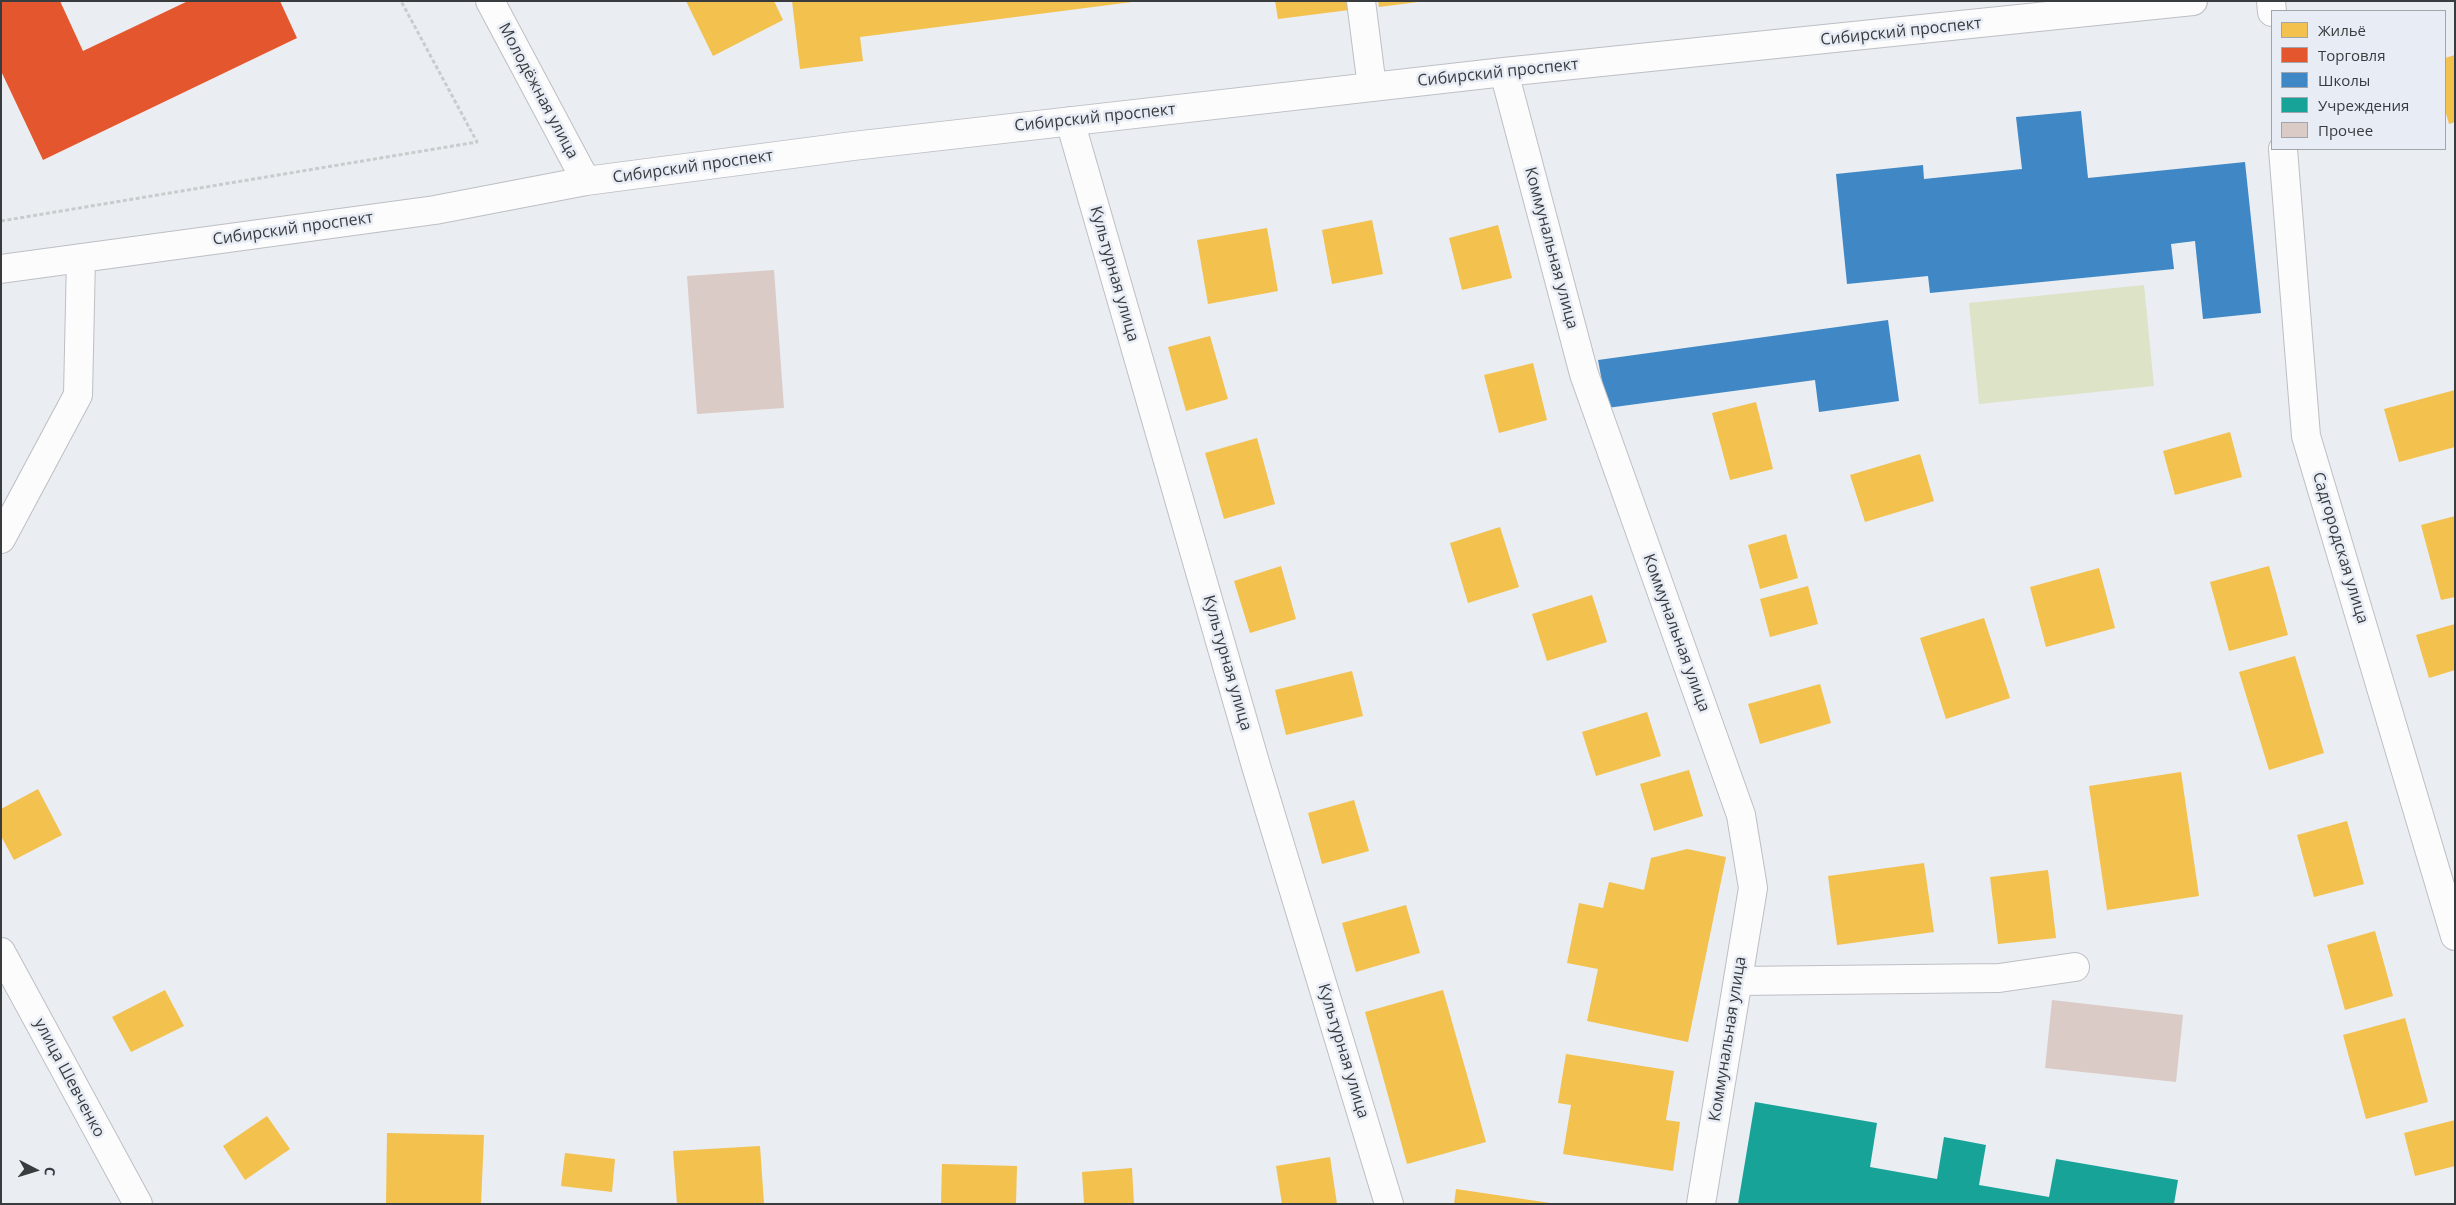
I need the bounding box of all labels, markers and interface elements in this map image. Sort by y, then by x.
legend [2271,10,2446,150]
street label: Сибирский проспект [1820,14,1982,50]
street label: Молодёжная улица [494,20,582,162]
text: Жильё [2318,20,2366,40]
text: Торговля [2318,45,2385,65]
street label: Сибирский проспект [1417,55,1579,91]
text: Школы [2318,70,2370,90]
text: Учреждения [2318,95,2409,115]
street label: Сибирский проспект [1014,100,1176,136]
text: Прочее [2318,120,2373,140]
street label: Сибирский проспект [612,146,774,188]
street label: Коммунальная улица [1520,165,1582,331]
street label: Культурная улица [1085,204,1143,344]
street label: Сибирский проспект [212,208,374,250]
street label: Садгородская улица [2308,470,2372,626]
street label: Коммунальная улица [1638,551,1714,715]
street label: Культурная улица [1198,593,1256,733]
street label: Коммунальная улица [1705,955,1751,1123]
street label: Культурная улица [1313,981,1373,1121]
street label: улица Шевченко [30,1015,108,1141]
north arrow [10,1145,60,1195]
text: С [41,1166,60,1177]

